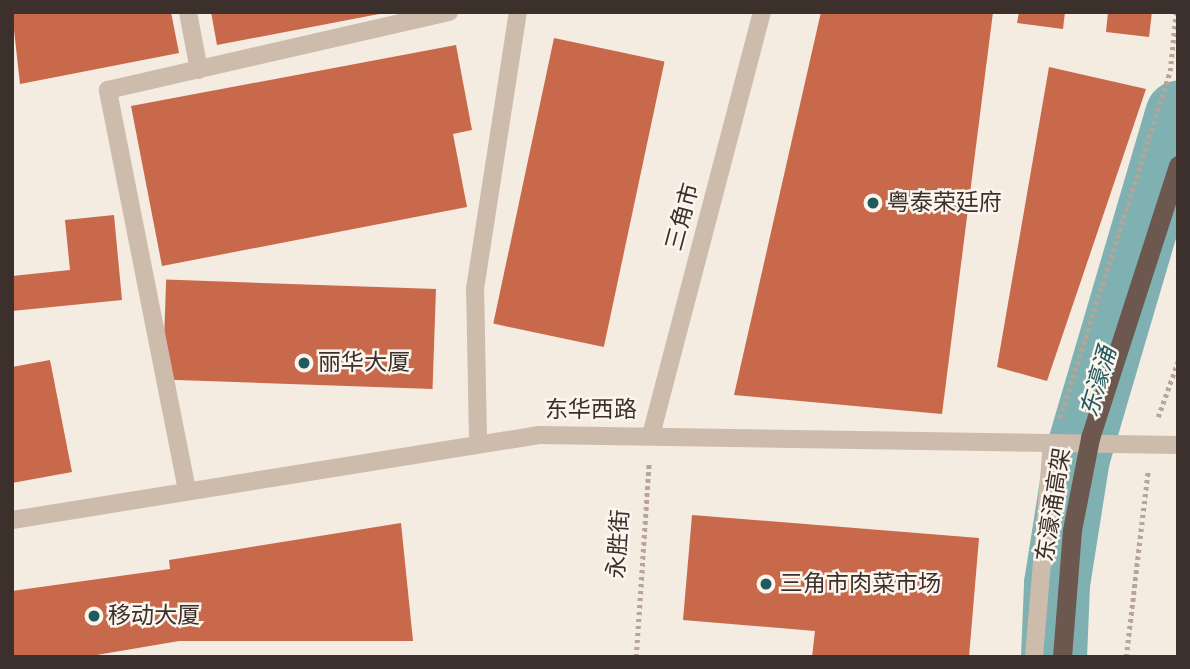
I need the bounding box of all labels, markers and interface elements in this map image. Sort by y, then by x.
street label: 三角市 [661,180,705,254]
place label: 粤泰荣廷府 [887,189,1002,217]
marker: 粤泰荣廷府 [865,195,881,211]
water label: 东濠涌 [1075,343,1123,421]
place label: 丽华大厦 [318,349,410,377]
marker: 丽华大厦 [296,355,312,371]
street label: 东华西路 [545,396,637,424]
street label: 东濠涌高架 [1031,446,1077,564]
street label: 永胜街 [603,509,635,579]
place label: 三角市肉菜市场 [780,570,941,598]
marker: 三角市肉菜市场 [758,576,774,592]
place label: 移动大厦 [108,602,200,630]
marker: 移动大厦 [86,608,102,624]

